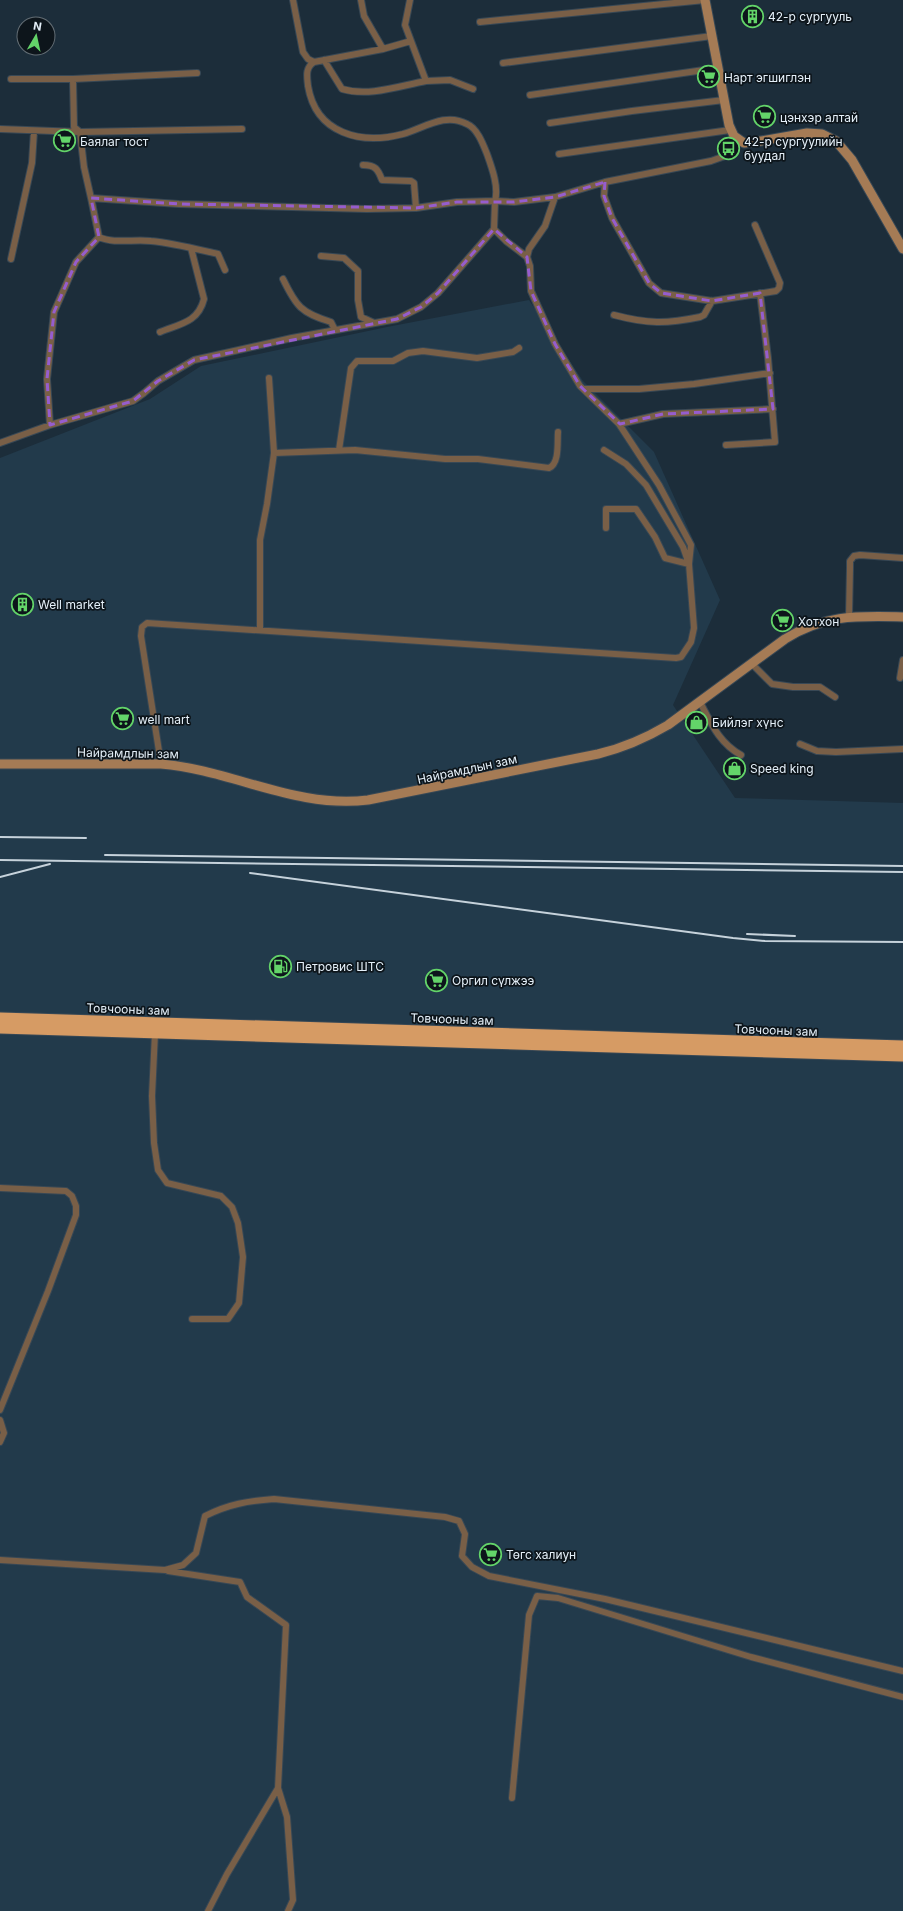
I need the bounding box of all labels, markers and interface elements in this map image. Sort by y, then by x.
building icon: 42-p сургууль [739,3,765,29]
place label: 42-p сургууль [768,9,852,24]
north arrow [16,16,56,56]
text: N [32,19,43,34]
supermarket icon: Нарт эгшиглэн [696,64,722,90]
place label: Нарт эгшиглэн [724,70,811,85]
supermarket icon: цэнхэр алтай [752,104,778,130]
place label: цэнхэр алтай [780,110,858,125]
supermarket icon: Баялаг тост [52,128,78,154]
place label: Баялаг тост [80,134,149,149]
place label: 42-р сургуулийн буудал [744,134,843,163]
bus stop icon: 42-р сургуулийн буудал [716,135,742,161]
building icon: Well market [10,591,36,617]
place label: Well market [38,597,105,612]
supermarket icon: Хотхон [770,608,796,634]
place label: Хотхон [798,614,839,629]
supermarket icon: well mart [110,706,136,732]
shop icon: Бийлэг хүнс [684,709,710,735]
place label: well mart [138,712,190,727]
place label: Бийлэг хүнс [712,715,784,730]
street label: Найрамдлын зам [77,745,179,761]
street label: Найрамдлын зам [416,751,518,787]
shop icon: Speed king [721,755,747,781]
place label: Speed king [750,761,814,776]
fuel station icon: Петровис ШТС [268,953,294,979]
place label: Петровис ШТС [296,959,384,974]
supermarket icon: Оргил сүлжээ [424,967,450,993]
place label: Оргил сүлжээ [452,973,535,988]
street label: Товчооны зам [86,1000,170,1018]
street label: Товчооны зам [410,1010,494,1028]
street label: Товчооны зам [734,1021,818,1039]
supermarket icon: Төгс халиун [478,1541,504,1567]
place label: Төгс халиун [506,1547,576,1562]

